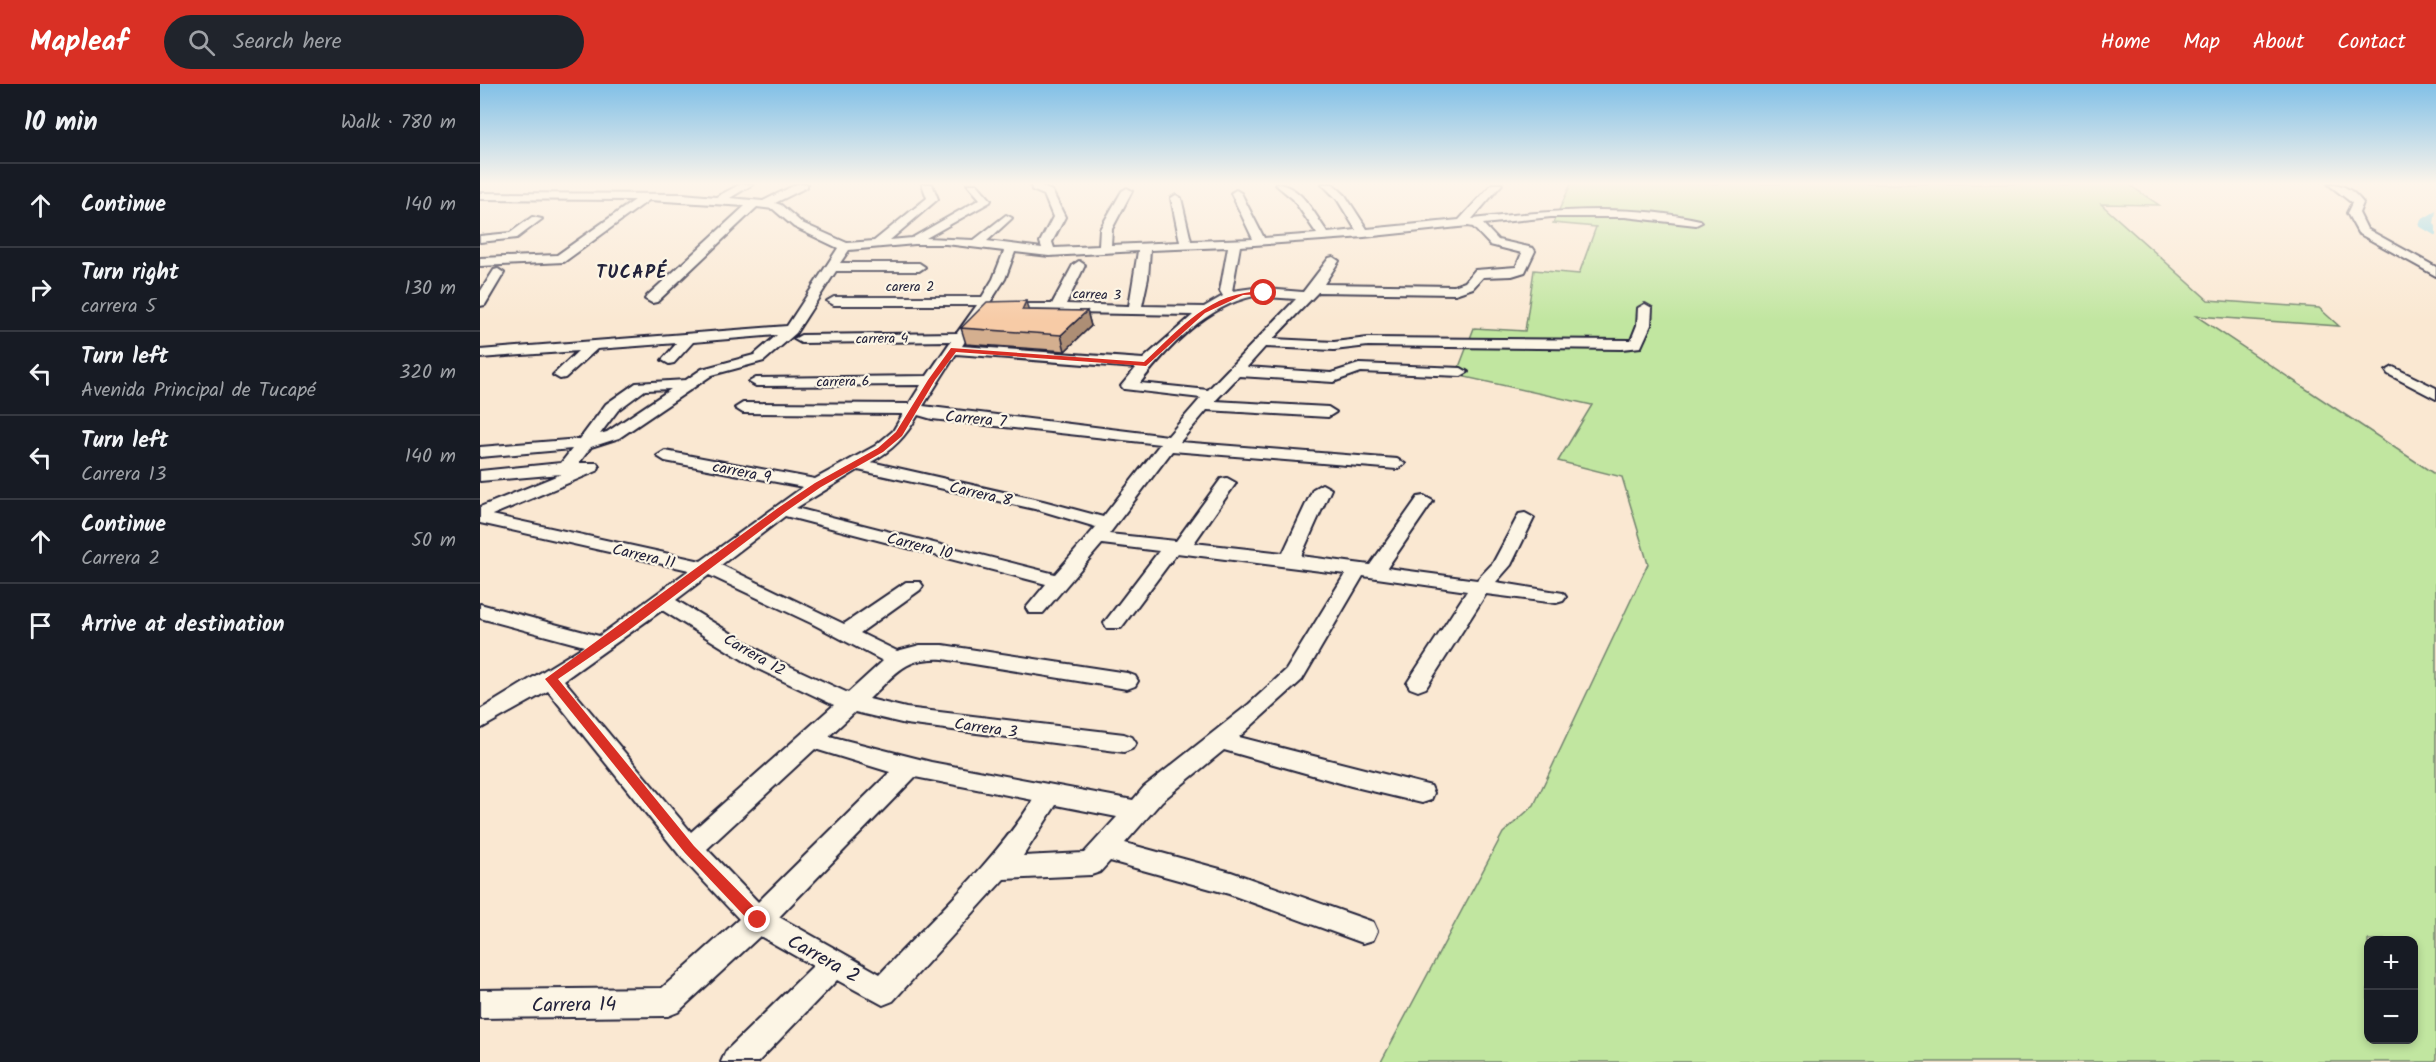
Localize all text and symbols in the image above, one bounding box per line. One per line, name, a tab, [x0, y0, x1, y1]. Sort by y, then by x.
search box	[164, 15, 584, 69]
text: Mapleaf	[30, 20, 128, 65]
text: Search here	[233, 25, 342, 60]
icon: search	[185, 26, 218, 59]
text: Home	[2101, 26, 2150, 59]
text: Map	[2183, 26, 2220, 59]
text: About	[2253, 26, 2304, 59]
text: Contact	[2337, 26, 2406, 59]
text: 10 min	[24, 102, 98, 144]
text: Walk · 780 m	[341, 107, 456, 139]
text: Continue	[81, 188, 166, 223]
icon: ahead	[24, 189, 57, 222]
text: 140 m	[405, 189, 456, 221]
text: Turn right	[81, 256, 179, 291]
district label: TUCAPÉ	[596, 259, 668, 288]
icon: right	[24, 273, 57, 306]
text: 130 m	[404, 273, 456, 305]
street label: carera 2	[886, 276, 934, 298]
route start	[1250, 279, 1276, 305]
street label: carrea 3	[1072, 283, 1122, 307]
text: carrera 5	[81, 291, 156, 323]
street label: carrera 4	[855, 328, 909, 350]
text: Turn left	[81, 340, 168, 375]
icon: left	[24, 357, 57, 390]
text: 320 m	[399, 357, 456, 389]
street label: carrera 6	[816, 371, 870, 393]
text: Avenida Principal de Tucapé	[81, 375, 316, 407]
street label: Carrera 7	[944, 404, 1008, 435]
text: Turn left	[81, 424, 168, 459]
icon: left	[24, 441, 57, 474]
text: 140 m	[405, 441, 456, 473]
street label: carrera 9	[710, 455, 773, 490]
text: Carrera 13	[81, 459, 166, 491]
street label: Carrera 8	[947, 475, 1015, 514]
text: Continue	[81, 508, 166, 543]
icon: ahead	[24, 525, 57, 558]
text: 50 m	[411, 525, 456, 557]
street label: Carrera 10	[884, 526, 955, 567]
street label: Carrera 11	[610, 537, 678, 576]
text: Carrera 2	[81, 543, 160, 575]
text: Arrive at destination	[81, 608, 284, 643]
icon: arrive	[24, 609, 57, 642]
street label: Carrera 12	[718, 627, 790, 683]
street label: Carrera 3	[953, 712, 1019, 745]
route end	[744, 906, 770, 932]
street label: Carrera 2	[781, 927, 865, 993]
map controls	[2364, 936, 2418, 1044]
button: +	[2364, 936, 2418, 990]
street label: Carrera 14	[531, 989, 617, 1023]
button: −	[2364, 990, 2418, 1044]

